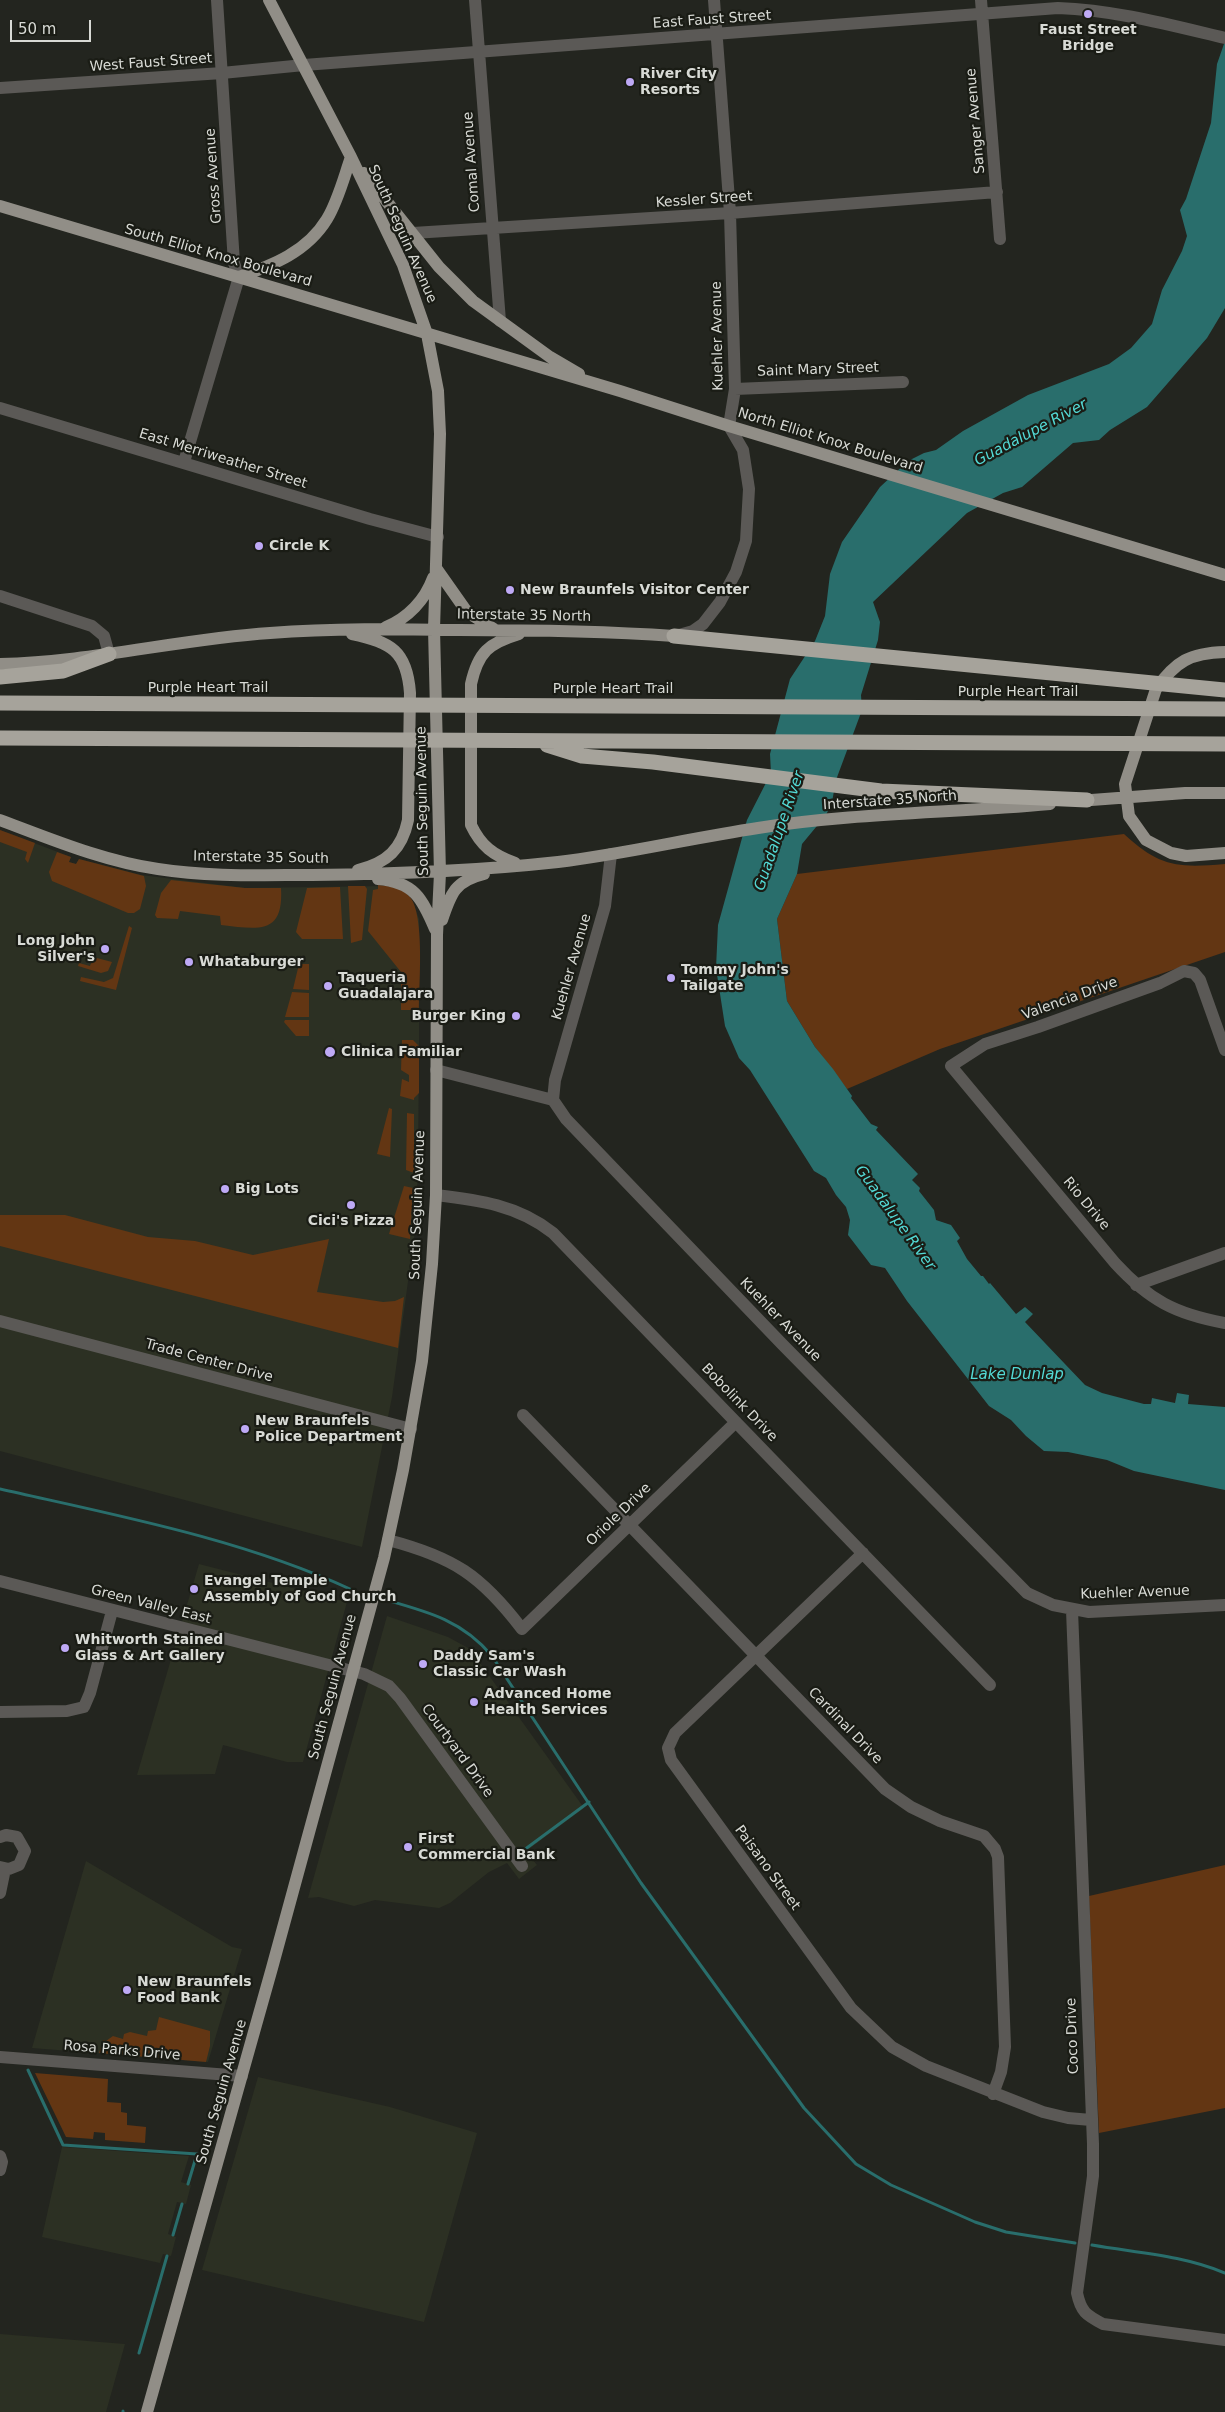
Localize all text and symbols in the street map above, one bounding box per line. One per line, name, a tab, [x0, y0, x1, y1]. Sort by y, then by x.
street label: East Faust Street	[652, 7, 772, 33]
marker: Faust Street Bridge	[1082, 8, 1094, 20]
scale bar	[12, 10, 94, 42]
text: 50 m	[18, 20, 56, 38]
place label: Faust Street Bridge	[1039, 22, 1137, 54]
street label: West Faust Street	[89, 50, 213, 76]
place label: River City Resorts	[640, 66, 717, 98]
street label: Sanger Avenue	[963, 67, 989, 175]
marker: River City Resorts	[624, 76, 636, 88]
street label: Comal Avenue	[460, 111, 484, 213]
street label: Gross Avenue	[202, 128, 226, 224]
street label: South Seguin Avenue	[364, 162, 440, 306]
street label: Kessler Street	[655, 188, 753, 212]
street label: South Elliot Knox Boulevard	[122, 221, 314, 291]
street label: Kuehler Avenue	[709, 281, 727, 391]
street label: Saint Mary Street	[757, 359, 879, 381]
water label: Guadalupe River	[972, 396, 1090, 470]
street label: North Elliot Knox Boulevard	[736, 405, 924, 477]
street label: East Merriweather Street	[137, 425, 309, 493]
place label: Circle K	[269, 538, 329, 554]
marker: Circle K	[253, 540, 265, 552]
place label: New Braunfels Visitor Center	[520, 582, 749, 598]
marker: New Braunfels Visitor Center	[504, 584, 516, 596]
street label: Interstate 35 North	[457, 606, 591, 626]
street label: Purple Heart Trail	[148, 680, 268, 696]
street label: Purple Heart Trail	[553, 681, 673, 697]
street label: Purple Heart Trail	[958, 684, 1078, 700]
street label: South Seguin Avenue	[413, 726, 433, 876]
water label: Guadalupe River	[751, 769, 809, 893]
street label: Interstate 35 North	[822, 788, 958, 814]
street label: Interstate 35 South	[193, 848, 329, 868]
street label: Kuehler Avenue	[549, 912, 595, 1022]
place label: Long John Silver's	[17, 933, 95, 966]
marker: Long John Silver's	[99, 943, 111, 955]
place label: Whataburger	[199, 954, 303, 970]
marker: Whataburger	[183, 956, 195, 968]
place label: Tommy John's Tailgate	[681, 962, 789, 994]
place label: Taqueria Guadalajara	[338, 970, 433, 1002]
marker: Tommy John's Tailgate	[665, 972, 677, 984]
street label: Valencia Drive	[1020, 974, 1120, 1024]
marker: Taqueria Guadalajara	[322, 980, 334, 992]
place label: Burger King	[412, 1008, 506, 1024]
marker: Burger King	[510, 1010, 522, 1022]
place label: Clinica Familiar	[341, 1044, 462, 1060]
marker: Clinica Familiar	[323, 1045, 337, 1059]
street label: South Seguin Avenue	[407, 1130, 429, 1280]
water label: Guadalupe River	[851, 1162, 939, 1274]
street label: Rio Drive	[1059, 1174, 1113, 1234]
place label: Big Lots	[235, 1181, 299, 1197]
marker: Big Lots	[219, 1183, 231, 1195]
marker: Cici's Pizza	[345, 1199, 357, 1211]
place label: Cici's Pizza	[308, 1213, 394, 1229]
street label: Kuehler Avenue	[736, 1275, 824, 1365]
street label: Trade Center Drive	[143, 1336, 275, 1386]
street label: Bobolink Drive	[697, 1360, 781, 1446]
water label: Lake Dunlap	[970, 1366, 1064, 1384]
place label: New Braunfels Police Department	[255, 1413, 402, 1445]
marker: New Braunfels Police Department	[239, 1423, 251, 1435]
street label: Oriole Drive	[583, 1480, 655, 1550]
place label: Evangel Temple Assembly of God Church	[204, 1573, 396, 1605]
street label: Green Valley East	[89, 1582, 213, 1628]
marker: Evangel Temple Assembly of God Church	[188, 1583, 200, 1595]
street label: Kuehler Avenue	[1080, 1583, 1190, 1603]
street label: South Seguin Avenue	[306, 1613, 360, 1761]
place label: Whitworth Stained Glass & Art Gallery	[75, 1632, 225, 1664]
marker: Whitworth Stained Glass & Art Gallery	[59, 1642, 71, 1654]
place label: Daddy Sam's Classic Car Wash	[433, 1648, 566, 1680]
marker: Daddy Sam's Classic Car Wash	[417, 1658, 429, 1670]
street label: Cardinal Drive	[804, 1684, 886, 1768]
place label: Advanced Home Health Services	[484, 1686, 612, 1718]
marker: Advanced Home Health Services	[468, 1696, 480, 1708]
street label: Courtyard Drive	[417, 1701, 497, 1801]
street label: Paisano Street	[731, 1822, 803, 1914]
place label: First Commercial Bank	[418, 1831, 555, 1864]
marker: First Commercial Bank	[402, 1841, 414, 1853]
place label: New Braunfels Food Bank	[137, 1974, 252, 2006]
marker: New Braunfels Food Bank	[121, 1984, 133, 1996]
street label: Coco Drive	[1063, 1998, 1083, 2074]
street label: South Seguin Avenue	[193, 2018, 251, 2166]
street label: Rosa Parks Drive	[63, 2038, 181, 2064]

